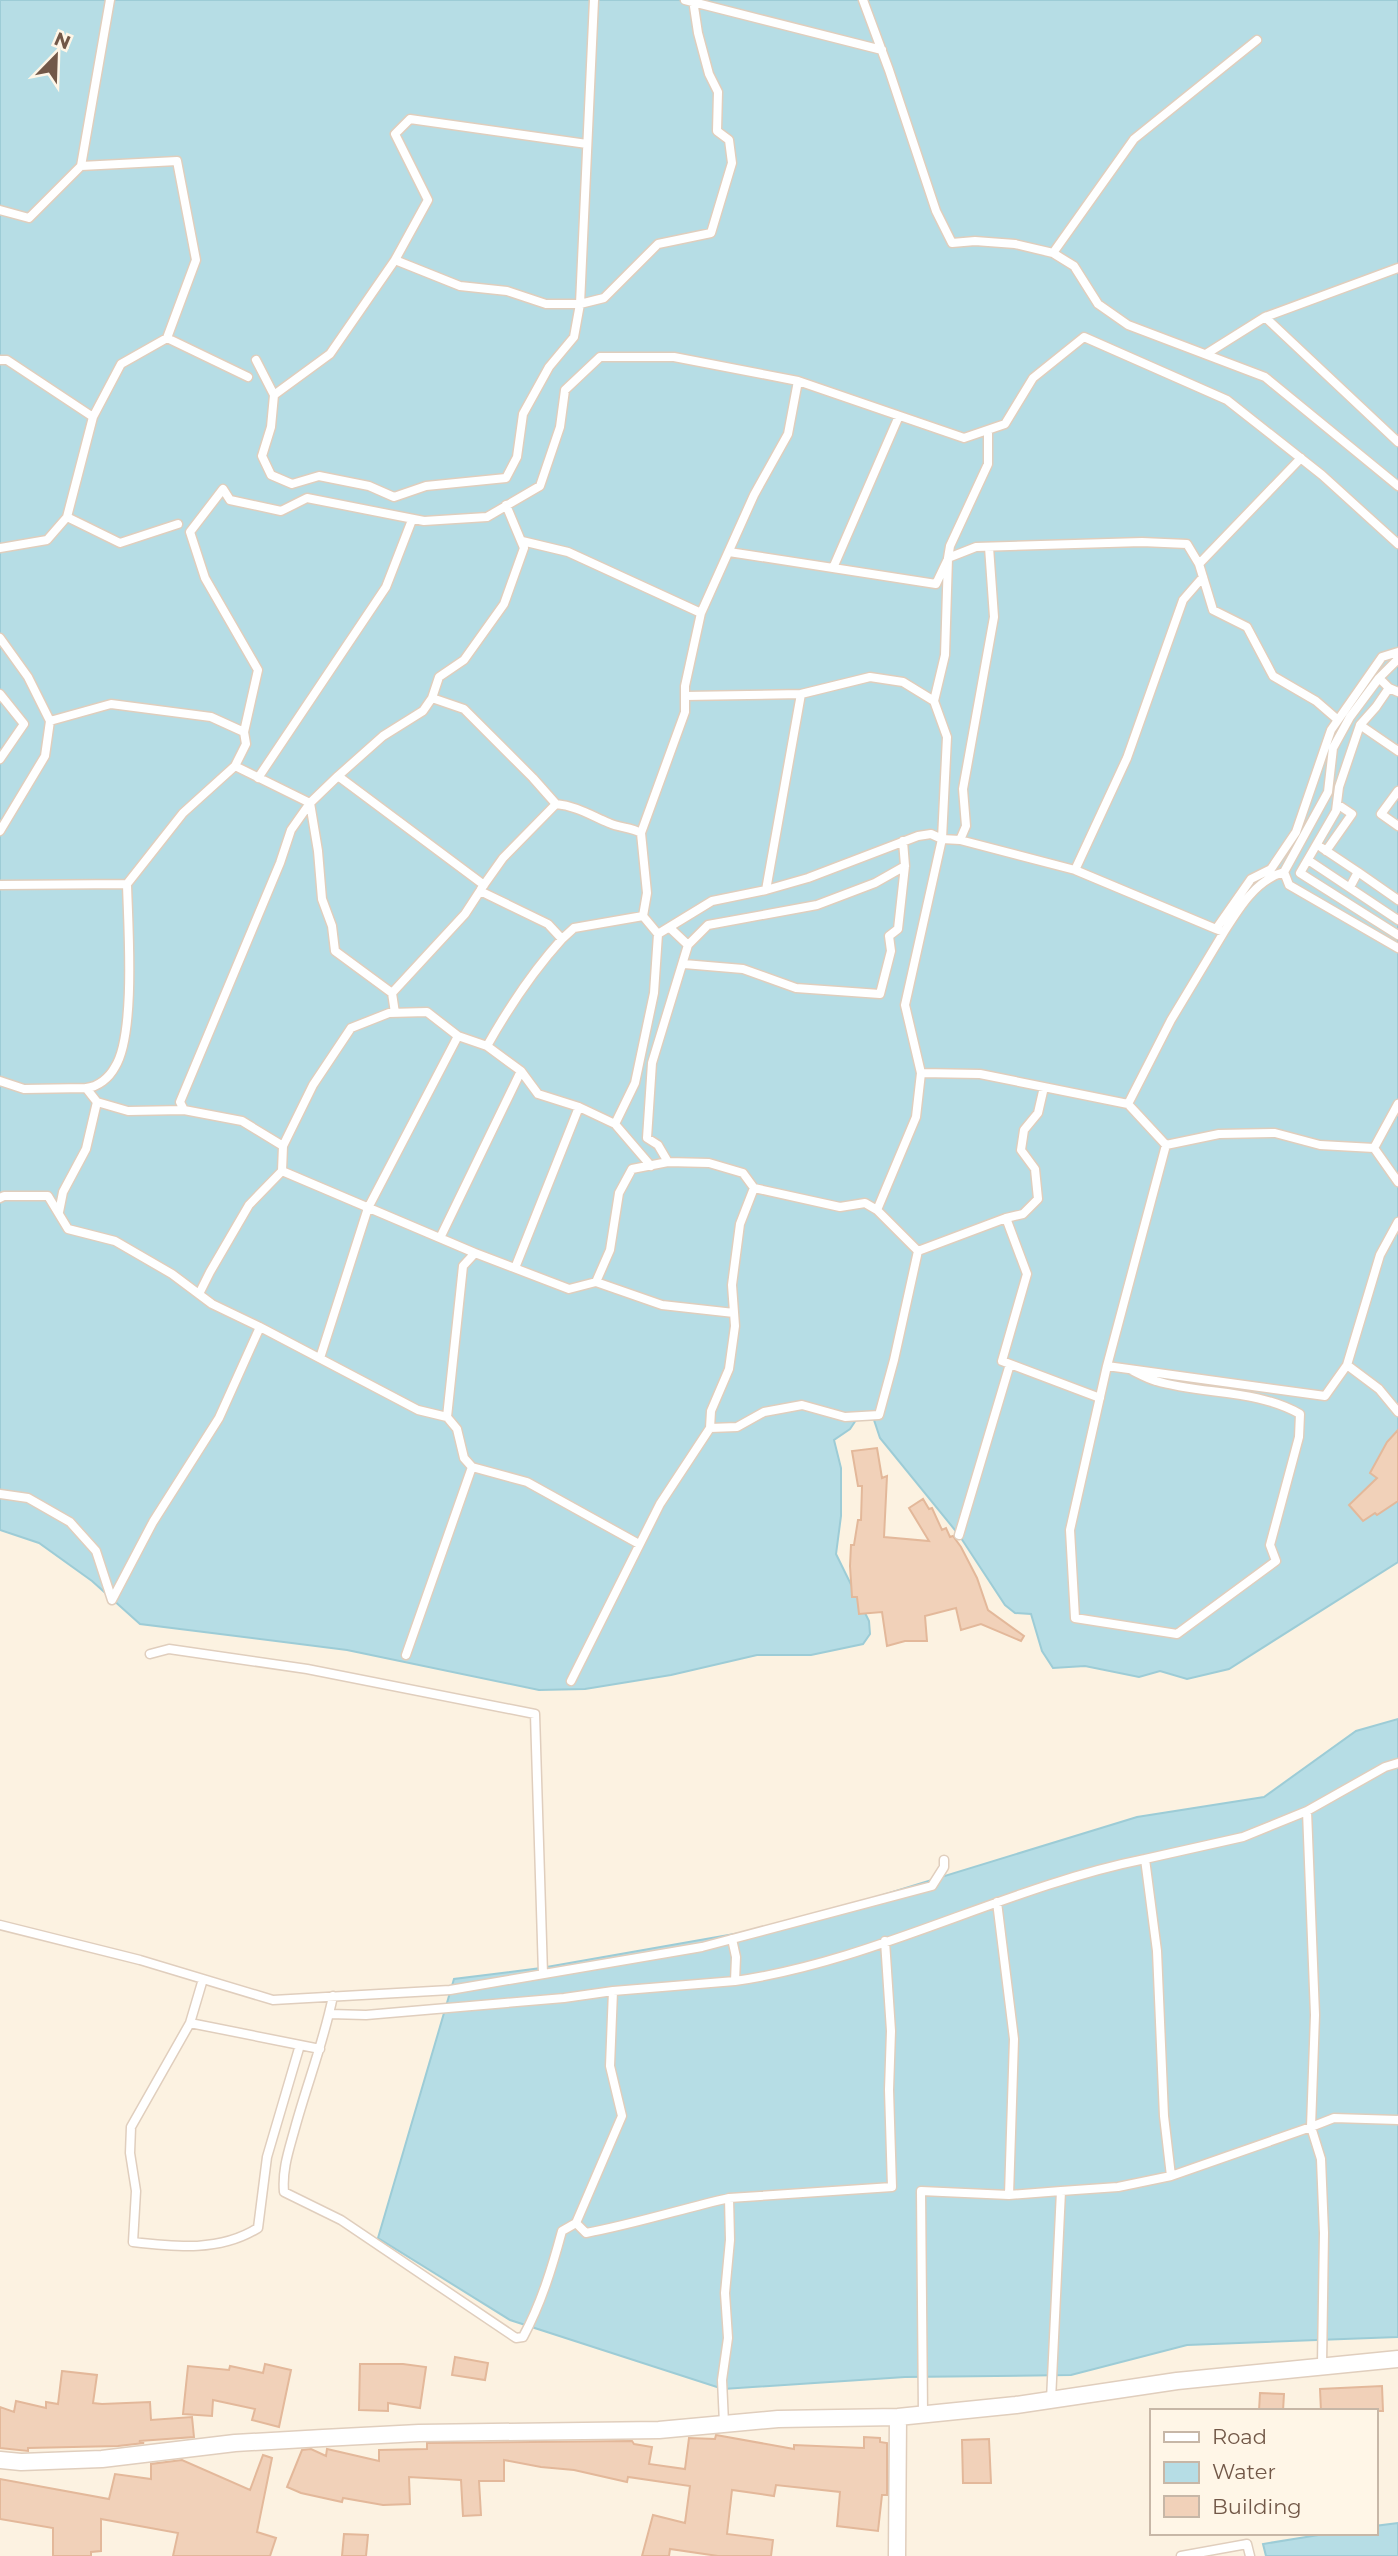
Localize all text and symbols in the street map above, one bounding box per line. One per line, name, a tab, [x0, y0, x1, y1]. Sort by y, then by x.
north arrow	[21, 21, 91, 91]
text: N	[51, 27, 74, 54]
legend	[1150, 2409, 1377, 2535]
text: Road	[1212, 2424, 1267, 2449]
text: Water	[1212, 2459, 1276, 2484]
text: Building	[1212, 2494, 1302, 2519]

